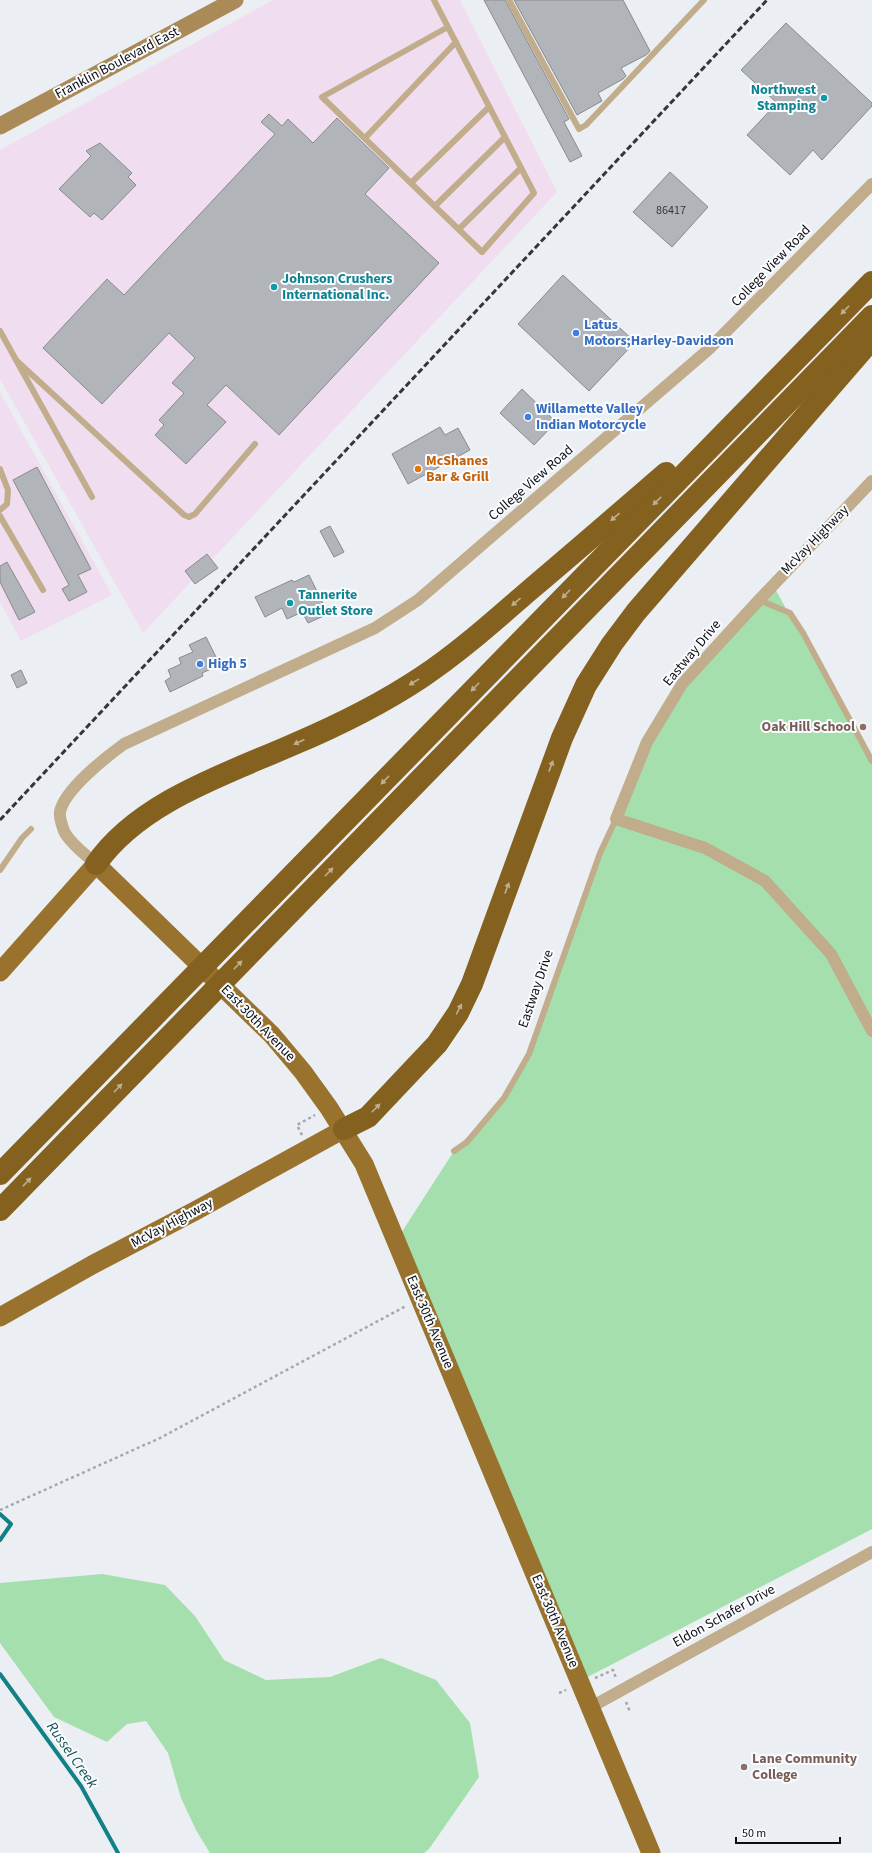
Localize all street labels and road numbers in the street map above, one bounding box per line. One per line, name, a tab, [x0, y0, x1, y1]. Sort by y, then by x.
street label: Franklin Boulevard East	[52, 22, 183, 104]
street label: College View Road	[727, 221, 815, 311]
street label: College View Road	[484, 440, 578, 526]
street label: McVay Highway	[776, 500, 854, 579]
street label: Eastway Drive	[658, 615, 726, 691]
street label: Eastway Drive	[513, 947, 559, 1031]
street label: East 30th Avenue	[216, 980, 300, 1066]
street label: McVay Highway	[127, 1193, 217, 1253]
street label: East 30th Avenue	[401, 1272, 459, 1372]
street label: East 30th Avenue	[526, 1571, 584, 1671]
street label: Eldon Schafer Drive	[669, 1580, 779, 1652]

